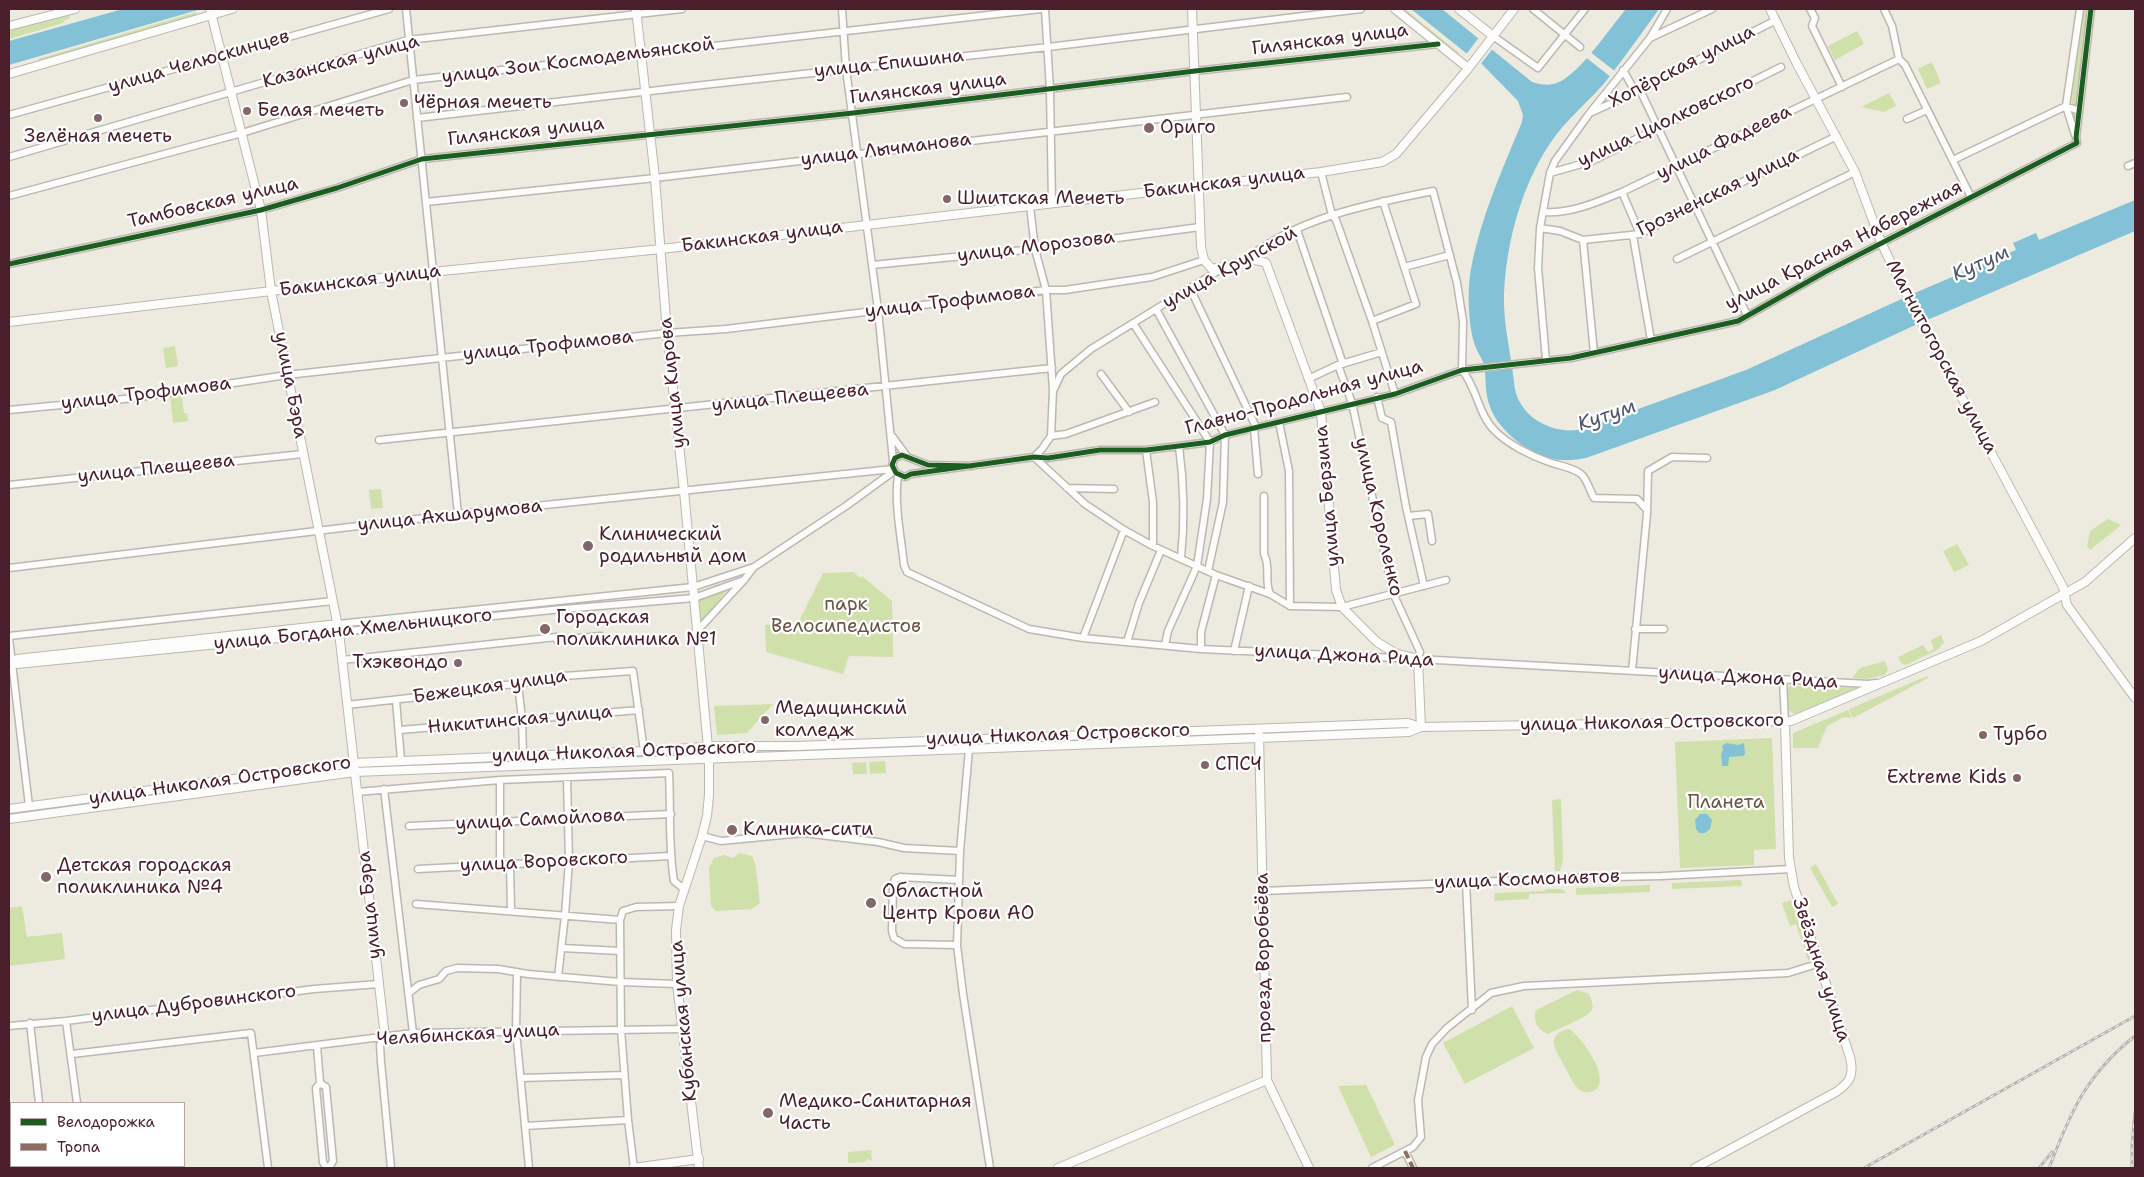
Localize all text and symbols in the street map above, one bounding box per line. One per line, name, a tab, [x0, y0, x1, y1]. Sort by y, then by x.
street label: Гилянская улица	[1250, 19, 1410, 61]
street label: Хопёрская улица	[1605, 20, 1759, 114]
street label: улица Челюскинцев	[106, 25, 292, 99]
street label: Казанская улица	[260, 30, 422, 94]
street label: улица Зои Космодемьянской	[440, 33, 716, 89]
street label: улица Епишина	[813, 45, 965, 83]
street label: Гилянская улица	[848, 68, 1008, 110]
street label: улица Циолковского	[1574, 71, 1758, 173]
place label: Чёрная мечеть	[414, 92, 552, 114]
marker: Чёрная мечеть	[398, 97, 410, 109]
place label: Белая мечеть	[257, 100, 384, 122]
street label: улица Фадеева	[1653, 100, 1795, 186]
marker: Белая мечеть	[241, 105, 253, 117]
marker: Зелёная мечеть	[92, 112, 104, 124]
street label: Гилянская улица	[447, 112, 605, 152]
place label: Ориго	[1160, 117, 1216, 139]
marker: Ориго	[1142, 121, 1156, 135]
place label: Зелёная мечеть	[24, 126, 172, 148]
street label: улица Лычманова	[799, 128, 973, 172]
street label: Грозненская улица	[1633, 144, 1803, 242]
street label: Бакинская улица	[1142, 162, 1306, 204]
street label: Тамбовская улица	[126, 172, 300, 234]
street label: улица Красная Набережная	[1721, 176, 1967, 316]
place label: Шиитская Мечеть	[957, 188, 1124, 210]
marker: Шиитская Мечеть	[941, 193, 953, 205]
street label: Бакинская улица	[680, 216, 844, 258]
street label: улица Крупской	[1159, 222, 1301, 314]
street label: улица Морозова	[956, 226, 1116, 268]
water label: Кутум	[1949, 241, 2013, 287]
street label: Магнитогорская улица	[1880, 256, 2002, 458]
street label: Бакинская улица	[278, 260, 442, 302]
street label: улица Трофимова	[864, 280, 1036, 324]
street label: улица Кирова	[655, 316, 691, 450]
street label: улица Трофимова	[462, 326, 634, 366]
street label: улица Бэра	[268, 330, 312, 440]
street label: Главно-Продольная улица	[1183, 355, 1425, 441]
street label: улица Трофимова	[60, 372, 232, 416]
street label: улица Плещеева	[710, 378, 870, 418]
water label: Кутум	[1575, 395, 1639, 437]
street label: улица Берзина	[1310, 424, 1346, 568]
street label: улица Короленко	[1349, 435, 1407, 599]
street label: улица Плещеева	[76, 449, 236, 489]
street label: улица Ахшарумова	[356, 495, 544, 537]
place label: Клинический родильный дом	[599, 524, 747, 568]
marker: Клинический родильный дом	[581, 539, 595, 553]
park label: парк Велосипедистов	[771, 594, 921, 638]
street label: улица Богдана Хмельницкого	[213, 604, 493, 656]
place label: Городская поликлиника №1	[556, 607, 717, 651]
marker: Городская поликлиника №1	[538, 622, 552, 636]
street label: улица Джона Рида	[1254, 640, 1434, 672]
place label: Тхэквондо	[352, 652, 448, 674]
marker: Тхэквондо	[452, 657, 464, 669]
street label: улица Джона Рида	[1658, 662, 1838, 694]
street label: Бежецкая улица	[412, 665, 568, 709]
place label: Медицинский колледж	[775, 698, 907, 742]
street label: Никитинская улица	[427, 701, 613, 739]
street label: улица Николая Островского	[1520, 709, 1784, 737]
marker: Медицинский колледж	[759, 714, 771, 726]
street label: улица Николая Островского	[925, 719, 1191, 751]
place label: Турбо	[1993, 724, 2048, 746]
marker: Турбо	[1977, 729, 1989, 741]
street label: улица Николая Островского	[491, 736, 757, 768]
street label: улица Николая Островского	[88, 751, 352, 811]
place label: СПСЧ	[1215, 754, 1262, 776]
marker: СПСЧ	[1199, 759, 1211, 771]
place label: Extreme Kids	[1887, 767, 2007, 789]
marker: Extreme Kids	[2011, 772, 2023, 784]
park label: Планета	[1687, 792, 1765, 814]
street label: улица Самойлова	[455, 804, 625, 836]
place label: Клиника-сити	[743, 819, 873, 841]
marker: Клиника-сити	[725, 823, 739, 837]
street label: улица Воровского	[459, 846, 629, 878]
street label: улица Бэра	[353, 850, 387, 960]
place label: Детская городская поликлиника №4	[57, 855, 232, 899]
street label: улица Космонавтов	[1434, 865, 1620, 895]
marker: Детская городская поликлиника №4	[39, 870, 53, 884]
street label: проезд Воробьёва	[1251, 873, 1277, 1043]
place label: Областной Центр Крови АО	[882, 881, 1034, 925]
street label: Звёздная улица	[1787, 895, 1855, 1045]
marker: Областной Центр Крови АО	[864, 896, 878, 910]
street label: Кубанская улица	[666, 939, 702, 1103]
street label: улица Дубровинского	[91, 980, 297, 1028]
street label: Челябинская улица	[376, 1019, 560, 1051]
place label: Медико-Санитарная Часть	[779, 1091, 972, 1135]
legend	[10, 1102, 185, 1167]
marker: Медико-Санитарная Часть	[761, 1106, 775, 1120]
text: Велодорожка	[57, 1112, 155, 1132]
text: Тропа	[57, 1137, 100, 1157]

